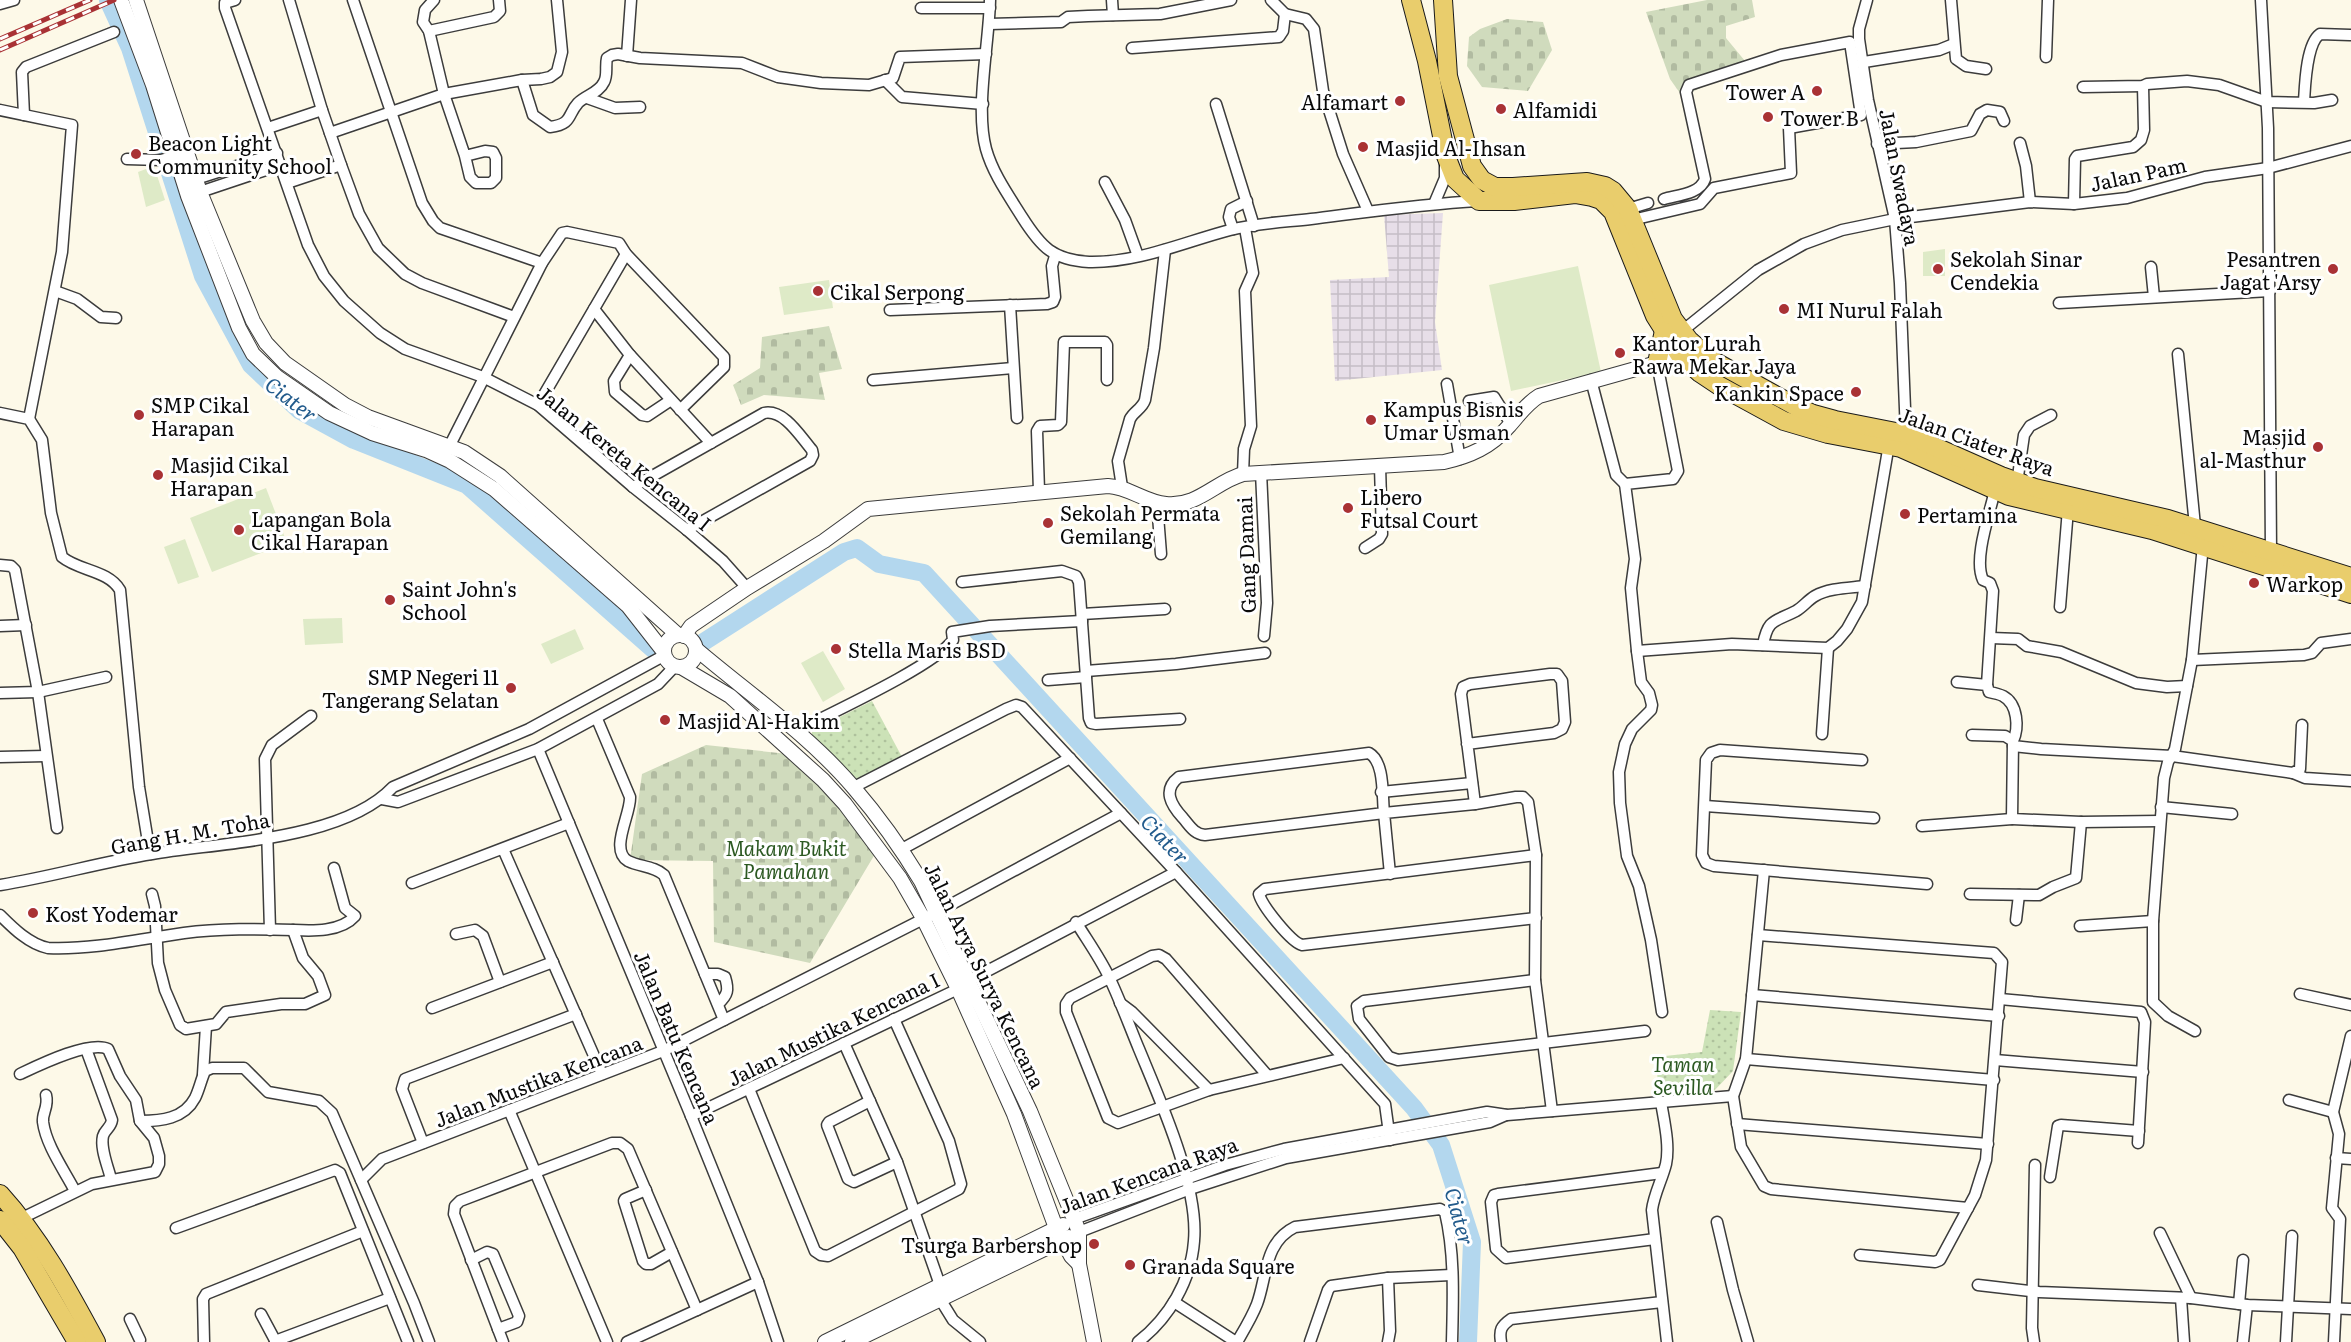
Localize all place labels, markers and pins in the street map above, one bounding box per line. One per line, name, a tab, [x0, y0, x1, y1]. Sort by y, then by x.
place label: Tower A	[1725, 76, 1805, 106]
marker: Tower A	[1810, 84, 1824, 98]
place label: Alfamart	[1301, 86, 1388, 116]
marker: Alfamart	[1393, 94, 1407, 108]
place label: Alfamidi	[1513, 94, 1598, 124]
marker: Alfamidi	[1494, 102, 1508, 116]
place label: Tower B	[1780, 102, 1859, 132]
marker: Tower B	[1761, 110, 1775, 124]
place label: Beacon Light Community School	[148, 127, 332, 180]
place label: Masjid Al-Ihsan	[1375, 132, 1526, 162]
marker: Masjid Al-Ihsan	[1356, 140, 1370, 154]
marker: Beacon Light Community School	[129, 147, 143, 161]
place label: Sekolah Sinar Cendekia	[1950, 243, 2083, 296]
place label: Pesantren Jagat 'Arsy	[2220, 243, 2321, 296]
marker: Sekolah Sinar Cendekia	[1931, 262, 1945, 276]
marker: Pesantren Jagat 'Arsy	[2326, 262, 2340, 276]
place label: Cikal Serpong	[830, 276, 965, 306]
marker: Cikal Serpong	[811, 284, 825, 298]
place label: MI Nurul Falah	[1796, 294, 1943, 324]
marker: MI Nurul Falah	[1777, 302, 1791, 316]
place label: Kantor Lurah Rawa Mekar Jaya	[1632, 327, 1796, 380]
marker: Kantor Lurah Rawa Mekar Jaya	[1613, 346, 1627, 360]
place label: Kankin Space	[1714, 377, 1844, 407]
marker: Kankin Space	[1849, 385, 1863, 399]
place label: SMP Cikal Harapan	[151, 389, 249, 442]
place label: Kampus Bisnis Umar Usman	[1383, 393, 1523, 446]
marker: SMP Cikal Harapan	[132, 408, 146, 422]
marker: Kampus Bisnis Umar Usman	[1364, 413, 1378, 427]
place label: Masjid al-Masthur	[2199, 421, 2307, 474]
marker: Masjid al-Masthur	[2311, 440, 2325, 454]
place label: Masjid Cikal Harapan	[170, 449, 289, 502]
marker: Masjid Cikal Harapan	[151, 468, 165, 482]
place label: Libero Futsal Court	[1360, 481, 1478, 534]
place label: Sekolah Permata Gemilang	[1060, 497, 1220, 550]
place label: Pertamina	[1917, 499, 2017, 529]
marker: Libero Futsal Court	[1341, 501, 1355, 515]
place label: Lapangan Bola Cikal Harapan	[251, 503, 392, 556]
marker: Pertamina	[1898, 507, 1912, 521]
marker: Sekolah Permata Gemilang	[1041, 516, 1055, 530]
marker: Lapangan Bola Cikal Harapan	[232, 523, 246, 537]
place label: Warkop	[2266, 568, 2343, 598]
place label: Saint John's School	[402, 573, 516, 626]
marker: Warkop	[2247, 576, 2261, 590]
marker: Saint John's School	[383, 593, 397, 607]
place label: Stella Maris BSD	[848, 634, 1006, 664]
marker: Stella Maris BSD	[829, 642, 843, 656]
place label: SMP Negeri 11 Tangerang Selatan	[322, 661, 499, 714]
marker: SMP Negeri 11 Tangerang Selatan	[504, 681, 518, 695]
place label: Masjid Al-Hakim	[677, 705, 840, 735]
marker: Masjid Al-Hakim	[658, 713, 672, 727]
place label: Kost Yodemar	[45, 898, 178, 928]
marker: Kost Yodemar	[26, 906, 40, 920]
place label: Tsurga Barbershop	[901, 1229, 1082, 1259]
marker: Tsurga Barbershop	[1087, 1237, 1101, 1251]
place label: Granada Square	[1142, 1250, 1295, 1280]
marker: Granada Square	[1123, 1258, 1137, 1272]

